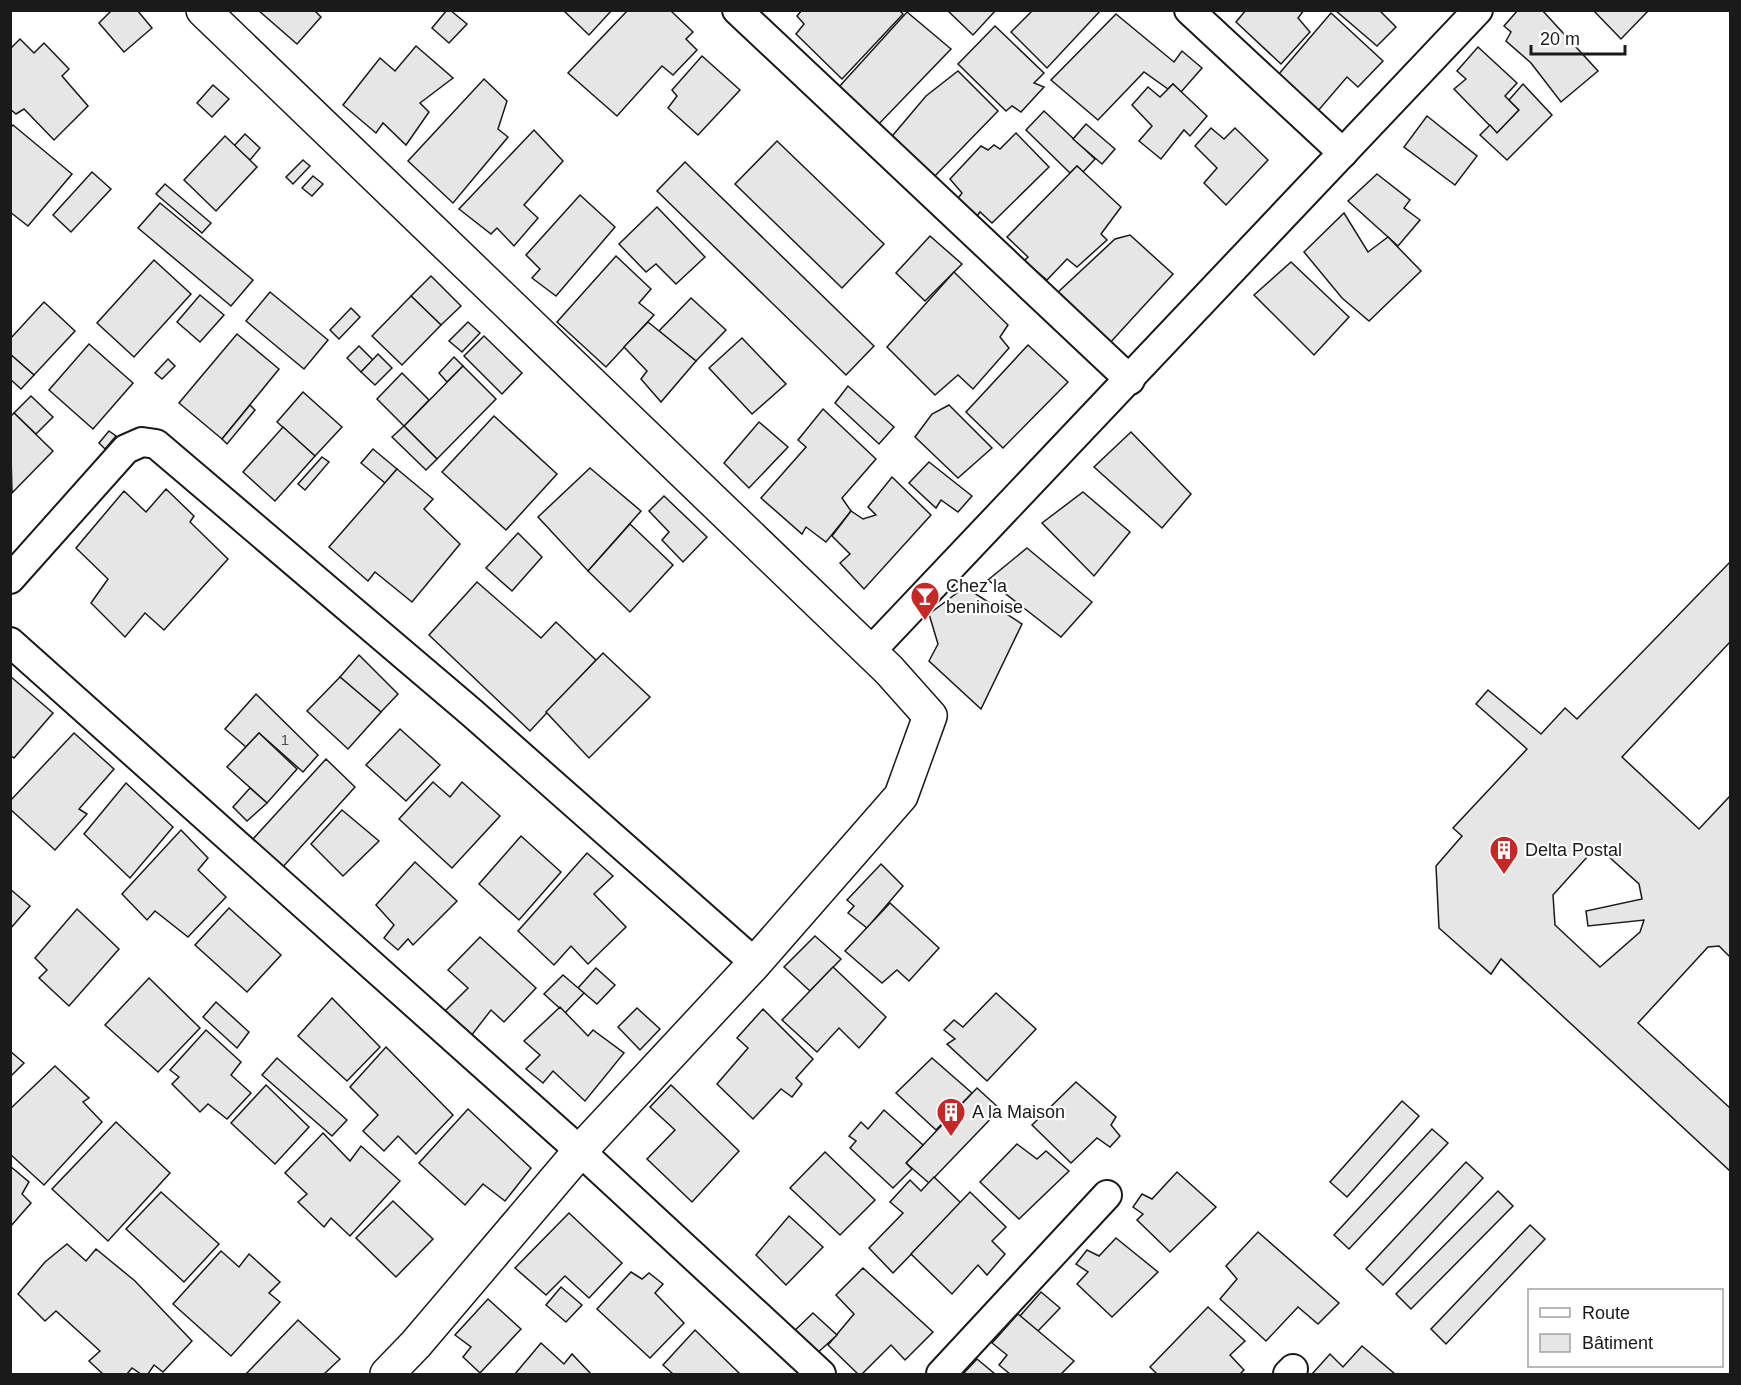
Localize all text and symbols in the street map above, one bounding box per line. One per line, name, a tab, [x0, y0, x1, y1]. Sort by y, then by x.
scale bar	[1531, 18, 1626, 56]
text: 20 m	[1540, 29, 1580, 49]
place label: Chez la beninoise	[946, 576, 1023, 617]
bar icon: Chez la beninoise	[909, 580, 941, 622]
house number: 1	[281, 731, 289, 748]
building icon: Delta Postal	[1488, 834, 1520, 876]
place label: Delta Postal	[1525, 840, 1622, 860]
building icon: A la Maison	[935, 1096, 967, 1138]
place label: A la Maison	[972, 1102, 1065, 1122]
legend	[1528, 1289, 1723, 1367]
text: Route	[1582, 1303, 1630, 1323]
text: Bâtiment	[1582, 1333, 1653, 1353]

